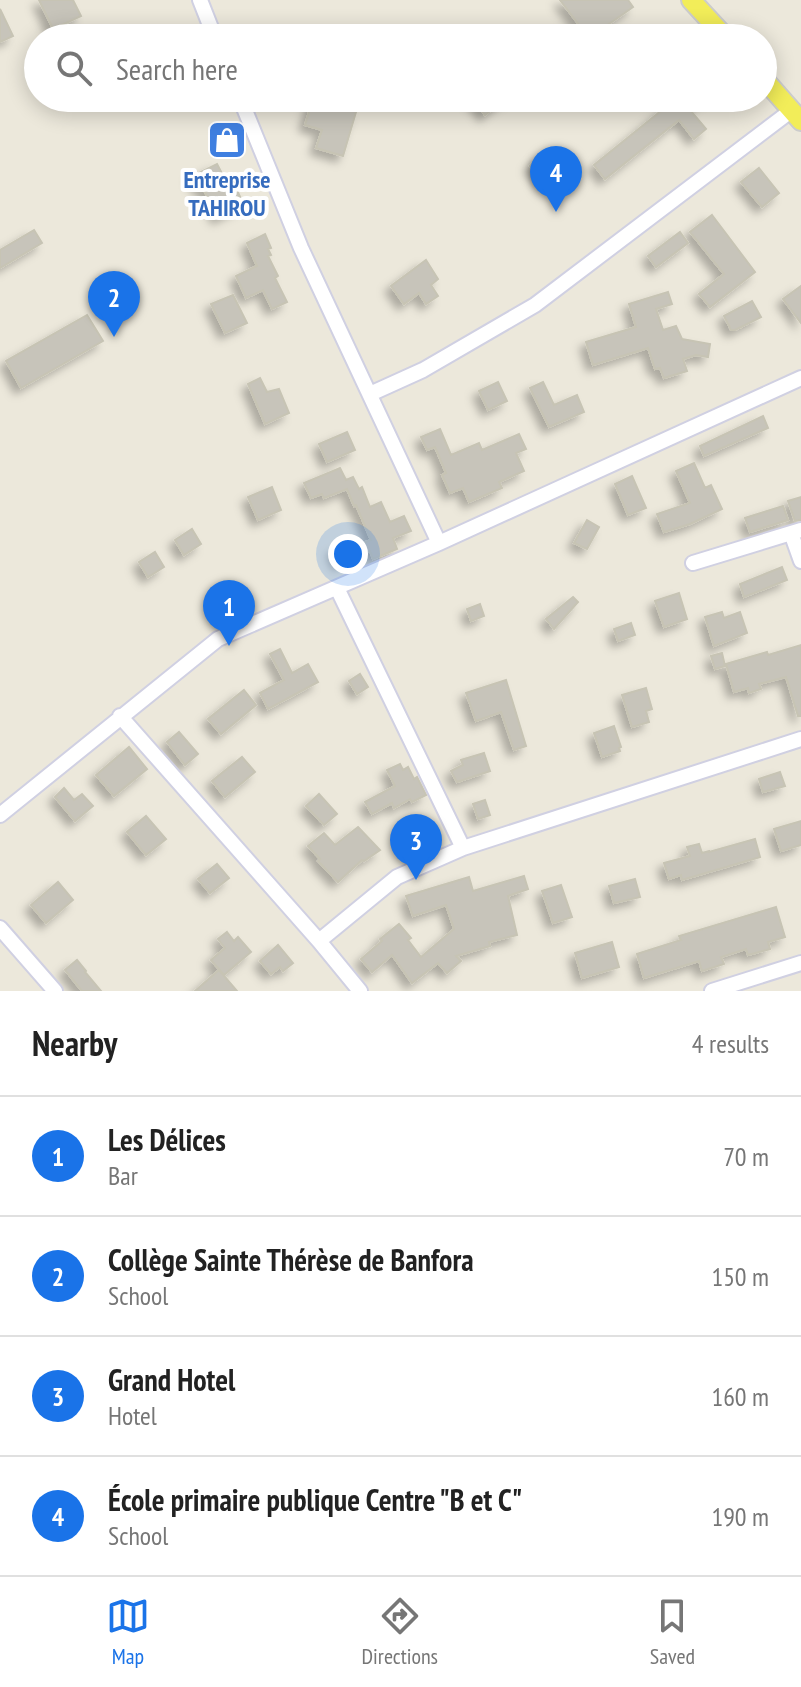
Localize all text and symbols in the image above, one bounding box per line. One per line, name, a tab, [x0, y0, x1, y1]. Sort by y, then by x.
search box	[24, 24, 777, 112]
icon: search	[52, 46, 96, 90]
text: Search here	[116, 49, 238, 88]
shop icon: Entreprise TAHIROU	[206, 119, 248, 161]
pin: 4	[530, 146, 582, 212]
place label: Entreprise TAHIROU	[183, 164, 271, 223]
pin: 2	[88, 271, 140, 337]
your location	[328, 534, 368, 574]
pin: 1	[203, 580, 255, 646]
pin: 3	[390, 814, 442, 880]
text: Nearby	[32, 1021, 117, 1065]
text: 4 results	[692, 1027, 769, 1060]
text: Les Délices	[108, 1120, 226, 1159]
text: 1	[52, 1140, 64, 1173]
text: 70 m	[723, 1140, 769, 1173]
text: Bar	[108, 1159, 138, 1192]
text: Collège Sainte Thérèse de Banfora	[108, 1240, 474, 1279]
text: 2	[52, 1260, 64, 1293]
text: 150 m	[711, 1260, 769, 1293]
text: School	[108, 1279, 168, 1312]
text: Grand Hotel	[108, 1360, 235, 1399]
text: 3	[52, 1380, 64, 1413]
text: 160 m	[711, 1380, 769, 1413]
text: Hotel	[108, 1399, 157, 1432]
text: École primaire publique Centre "B et C"	[108, 1480, 522, 1519]
text: 4	[52, 1500, 64, 1533]
text: 190 m	[711, 1500, 769, 1533]
text: School	[108, 1519, 168, 1552]
tab: Map	[106, 1594, 150, 1670]
tab: Directions	[362, 1594, 438, 1670]
tab: Saved	[650, 1594, 695, 1670]

